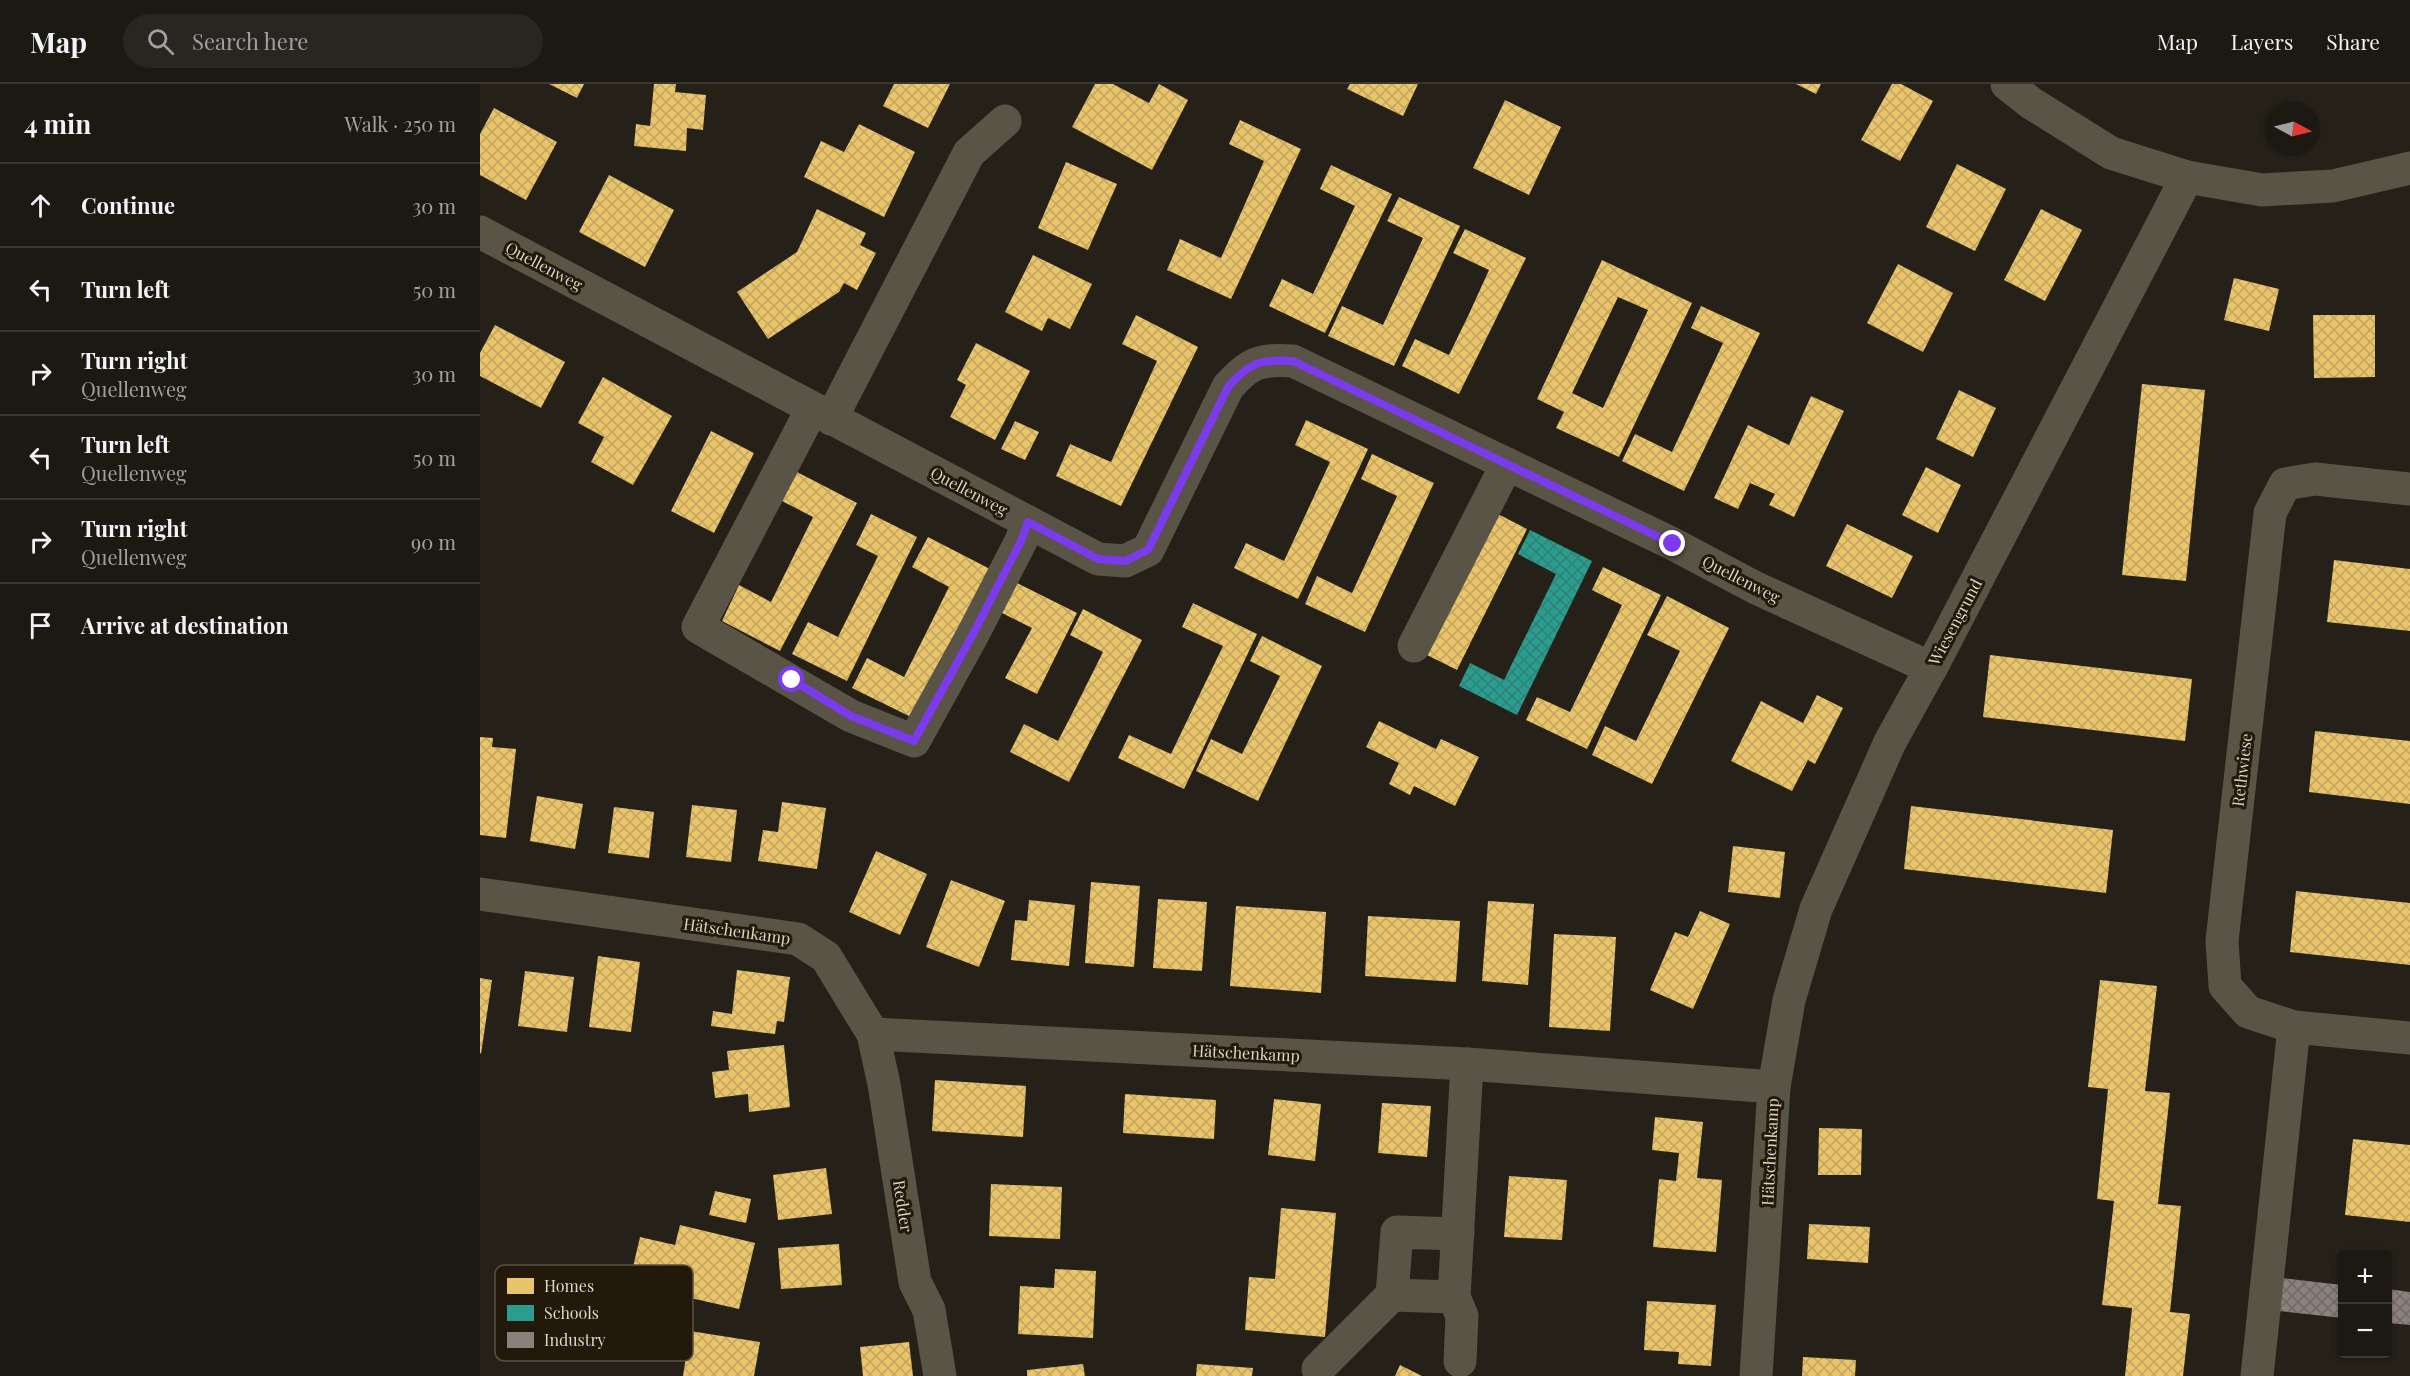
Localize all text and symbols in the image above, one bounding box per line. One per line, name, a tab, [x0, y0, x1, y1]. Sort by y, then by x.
search box	[123, 14, 543, 68]
text: Map	[30, 23, 87, 60]
icon: search	[144, 25, 177, 58]
text: Search here	[192, 26, 308, 56]
text: Map	[2157, 27, 2198, 55]
text: Layers	[2231, 27, 2293, 55]
text: Share	[2326, 27, 2380, 55]
north arrow	[2266, 102, 2320, 156]
text: 4 min	[24, 106, 91, 141]
text: Walk · 250 m	[345, 110, 456, 137]
icon: ahead	[24, 189, 57, 222]
text: Continue	[81, 190, 175, 220]
text: 30 m	[412, 192, 456, 219]
street label: Quellenweg	[502, 236, 587, 295]
icon: left	[24, 273, 57, 306]
text: Turn left	[81, 274, 170, 304]
text: 50 m	[413, 276, 456, 303]
text: Turn right	[81, 345, 187, 375]
icon: right	[24, 357, 57, 390]
text: 30 m	[412, 360, 456, 387]
text: Quellenweg	[81, 375, 187, 402]
text: Turn left	[81, 429, 170, 459]
icon: left	[24, 441, 57, 474]
text: 50 m	[413, 444, 456, 471]
text: Quellenweg	[81, 459, 187, 486]
street label: Quellenweg	[927, 461, 1012, 520]
text: Turn right	[81, 513, 187, 543]
icon: right	[24, 525, 57, 558]
text: 90 m	[411, 528, 456, 555]
route end	[1659, 530, 1685, 556]
text: Quellenweg	[81, 543, 187, 570]
street label: Quellenweg	[1699, 550, 1784, 607]
street label: Wiesengrund	[1922, 575, 1986, 670]
icon: arrive	[24, 609, 57, 642]
text: Arrive at destination	[81, 610, 289, 640]
route start	[778, 666, 804, 692]
street label: Rethwiese	[2227, 732, 2256, 808]
street label: Hätschenkamp	[682, 913, 792, 948]
street label: Hätschenkamp	[1192, 1039, 1300, 1066]
street label: Hätschenkamp	[1756, 1098, 1783, 1206]
street label: Redder	[889, 1178, 918, 1233]
map controls	[2338, 1250, 2392, 1358]
button: +	[2338, 1250, 2392, 1304]
legend	[495, 1265, 693, 1361]
text: Homes	[544, 1275, 594, 1296]
text: Schools	[544, 1302, 599, 1323]
button: −	[2338, 1304, 2392, 1358]
text: Industry	[544, 1329, 606, 1350]

